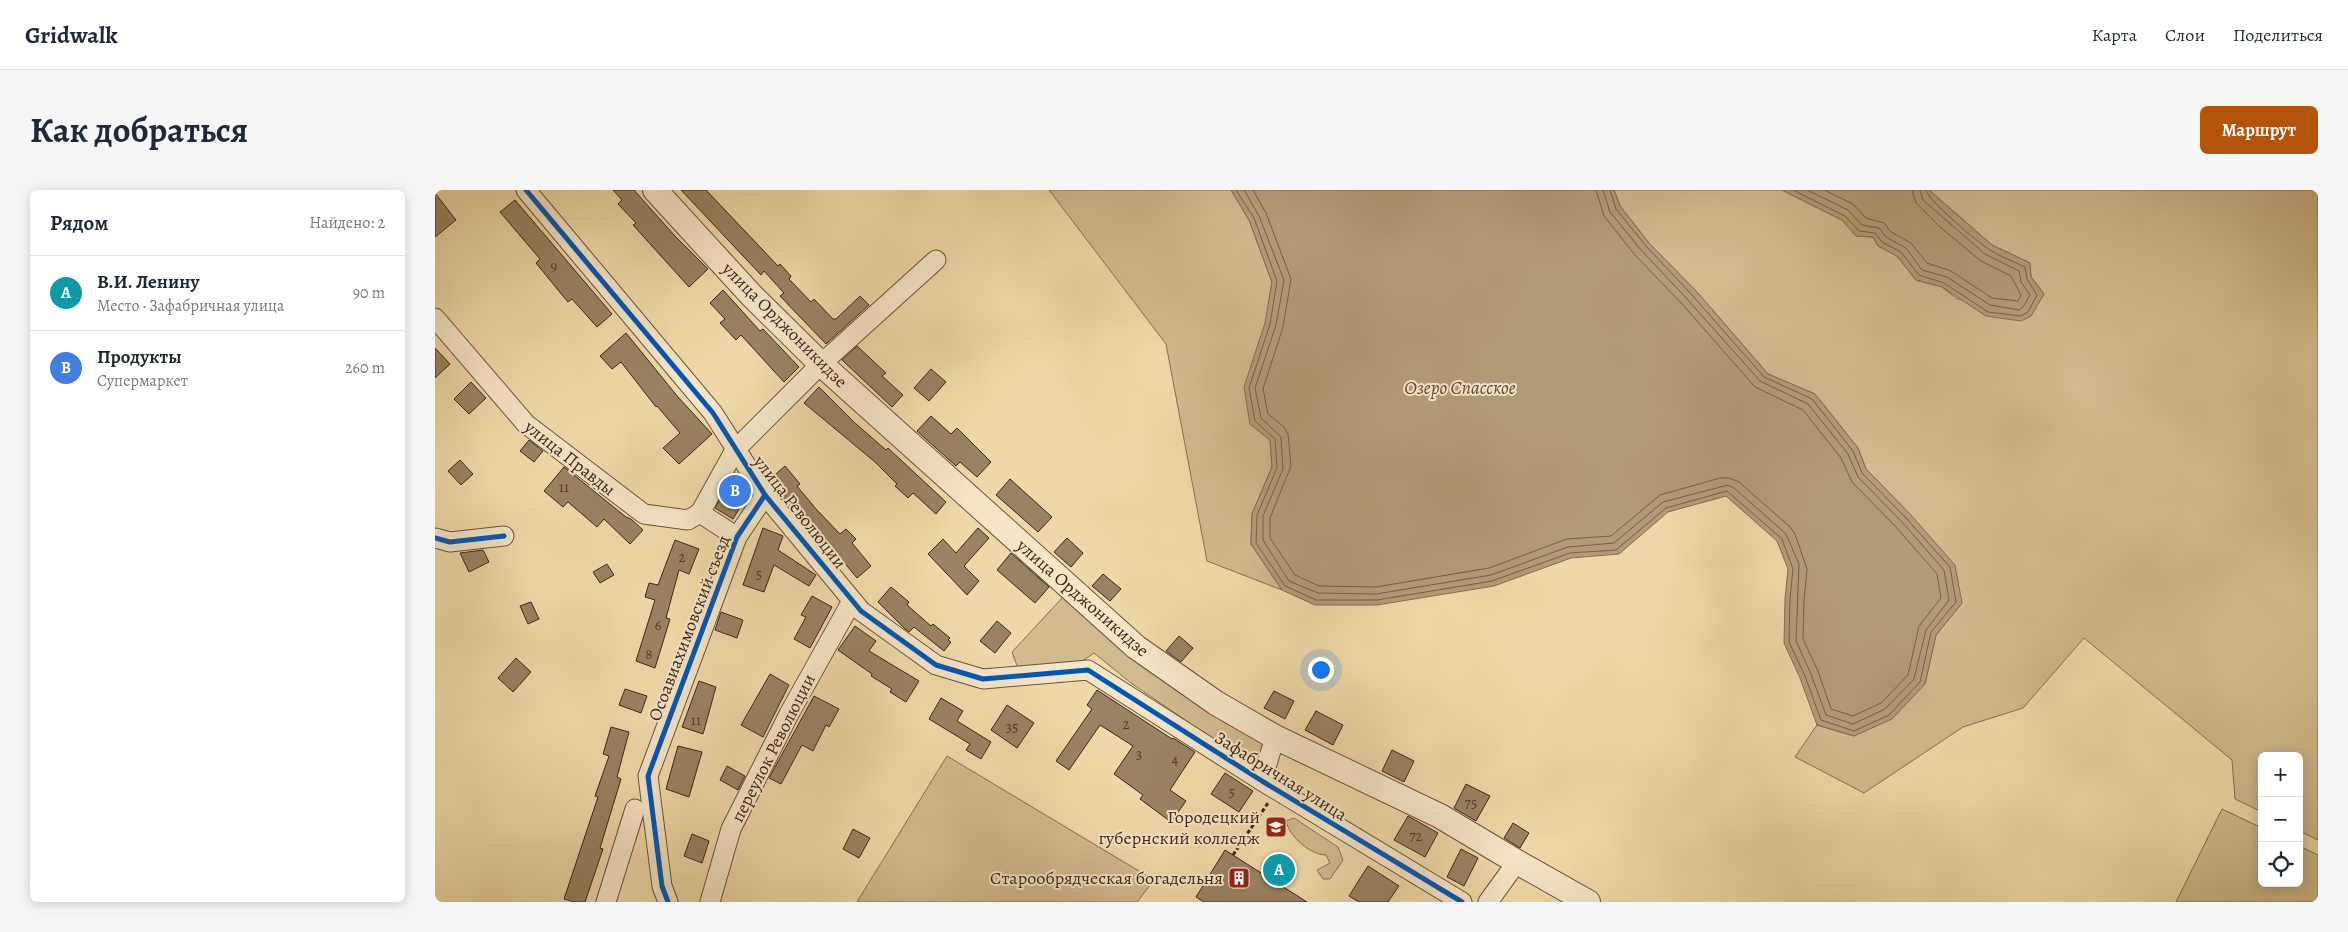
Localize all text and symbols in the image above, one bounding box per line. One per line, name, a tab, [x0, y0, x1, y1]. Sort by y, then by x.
text: Gridwalk	[25, 19, 118, 51]
text: Карта	[2092, 23, 2137, 47]
text: Слои	[2165, 23, 2205, 47]
text: Поделиться	[2233, 23, 2323, 47]
text: Как добраться	[30, 106, 248, 154]
button: Маршрут	[2200, 106, 2318, 154]
text: Рядом	[50, 209, 108, 237]
text: Найдено: 2	[309, 212, 385, 234]
house number: 9	[551, 256, 558, 276]
street label: улица Орджоникидзе	[716, 256, 853, 393]
text: В.И. Ленину	[97, 269, 200, 295]
text: A	[61, 282, 71, 304]
text: 90 m	[353, 282, 385, 304]
text: Место · Зафабричная улица	[97, 295, 284, 317]
text: Продукты	[97, 344, 182, 370]
text: B	[61, 357, 71, 379]
text: 260 m	[345, 357, 385, 379]
text: Супермаркет	[97, 370, 188, 392]
water label: Озеро Спасское	[1404, 375, 1516, 401]
street label: улица Правды	[519, 414, 621, 501]
street label: улица Революции	[748, 450, 852, 574]
pin: B	[719, 472, 751, 510]
house number: 11	[559, 477, 569, 497]
street label: Осоавиахимовский съезд	[642, 532, 736, 724]
street label: улица Орджоникидзе	[1011, 533, 1154, 662]
house number: 2	[678, 547, 686, 567]
house number: 5	[756, 564, 762, 584]
house number: 6	[655, 615, 662, 635]
house number: 8	[645, 644, 653, 664]
your location	[1308, 657, 1334, 683]
street label: переулок Революции	[725, 670, 821, 826]
house number: 11	[691, 710, 701, 730]
house number: 2	[1122, 714, 1130, 734]
house number: 35	[1006, 717, 1018, 737]
street label: Зафабричная улица	[1210, 726, 1352, 827]
house number: 3	[1136, 744, 1142, 764]
house number: 4	[1172, 749, 1179, 769]
map controls	[2258, 752, 2303, 887]
button: +	[2258, 752, 2303, 797]
house number: 5	[1229, 782, 1235, 802]
house number: 75	[1465, 793, 1477, 813]
button: −	[2258, 797, 2303, 842]
place label: Городецкий губернский колледж	[1098, 805, 1260, 850]
school or university icon: Городецкий губернский колледж	[1264, 815, 1288, 839]
house number: 72	[1409, 826, 1423, 846]
button: locate	[2258, 842, 2303, 887]
pin: A	[1263, 851, 1295, 889]
place label: Старообрядческая богадельня	[990, 866, 1223, 890]
building icon: Старообрядческая богадельня	[1227, 866, 1251, 890]

